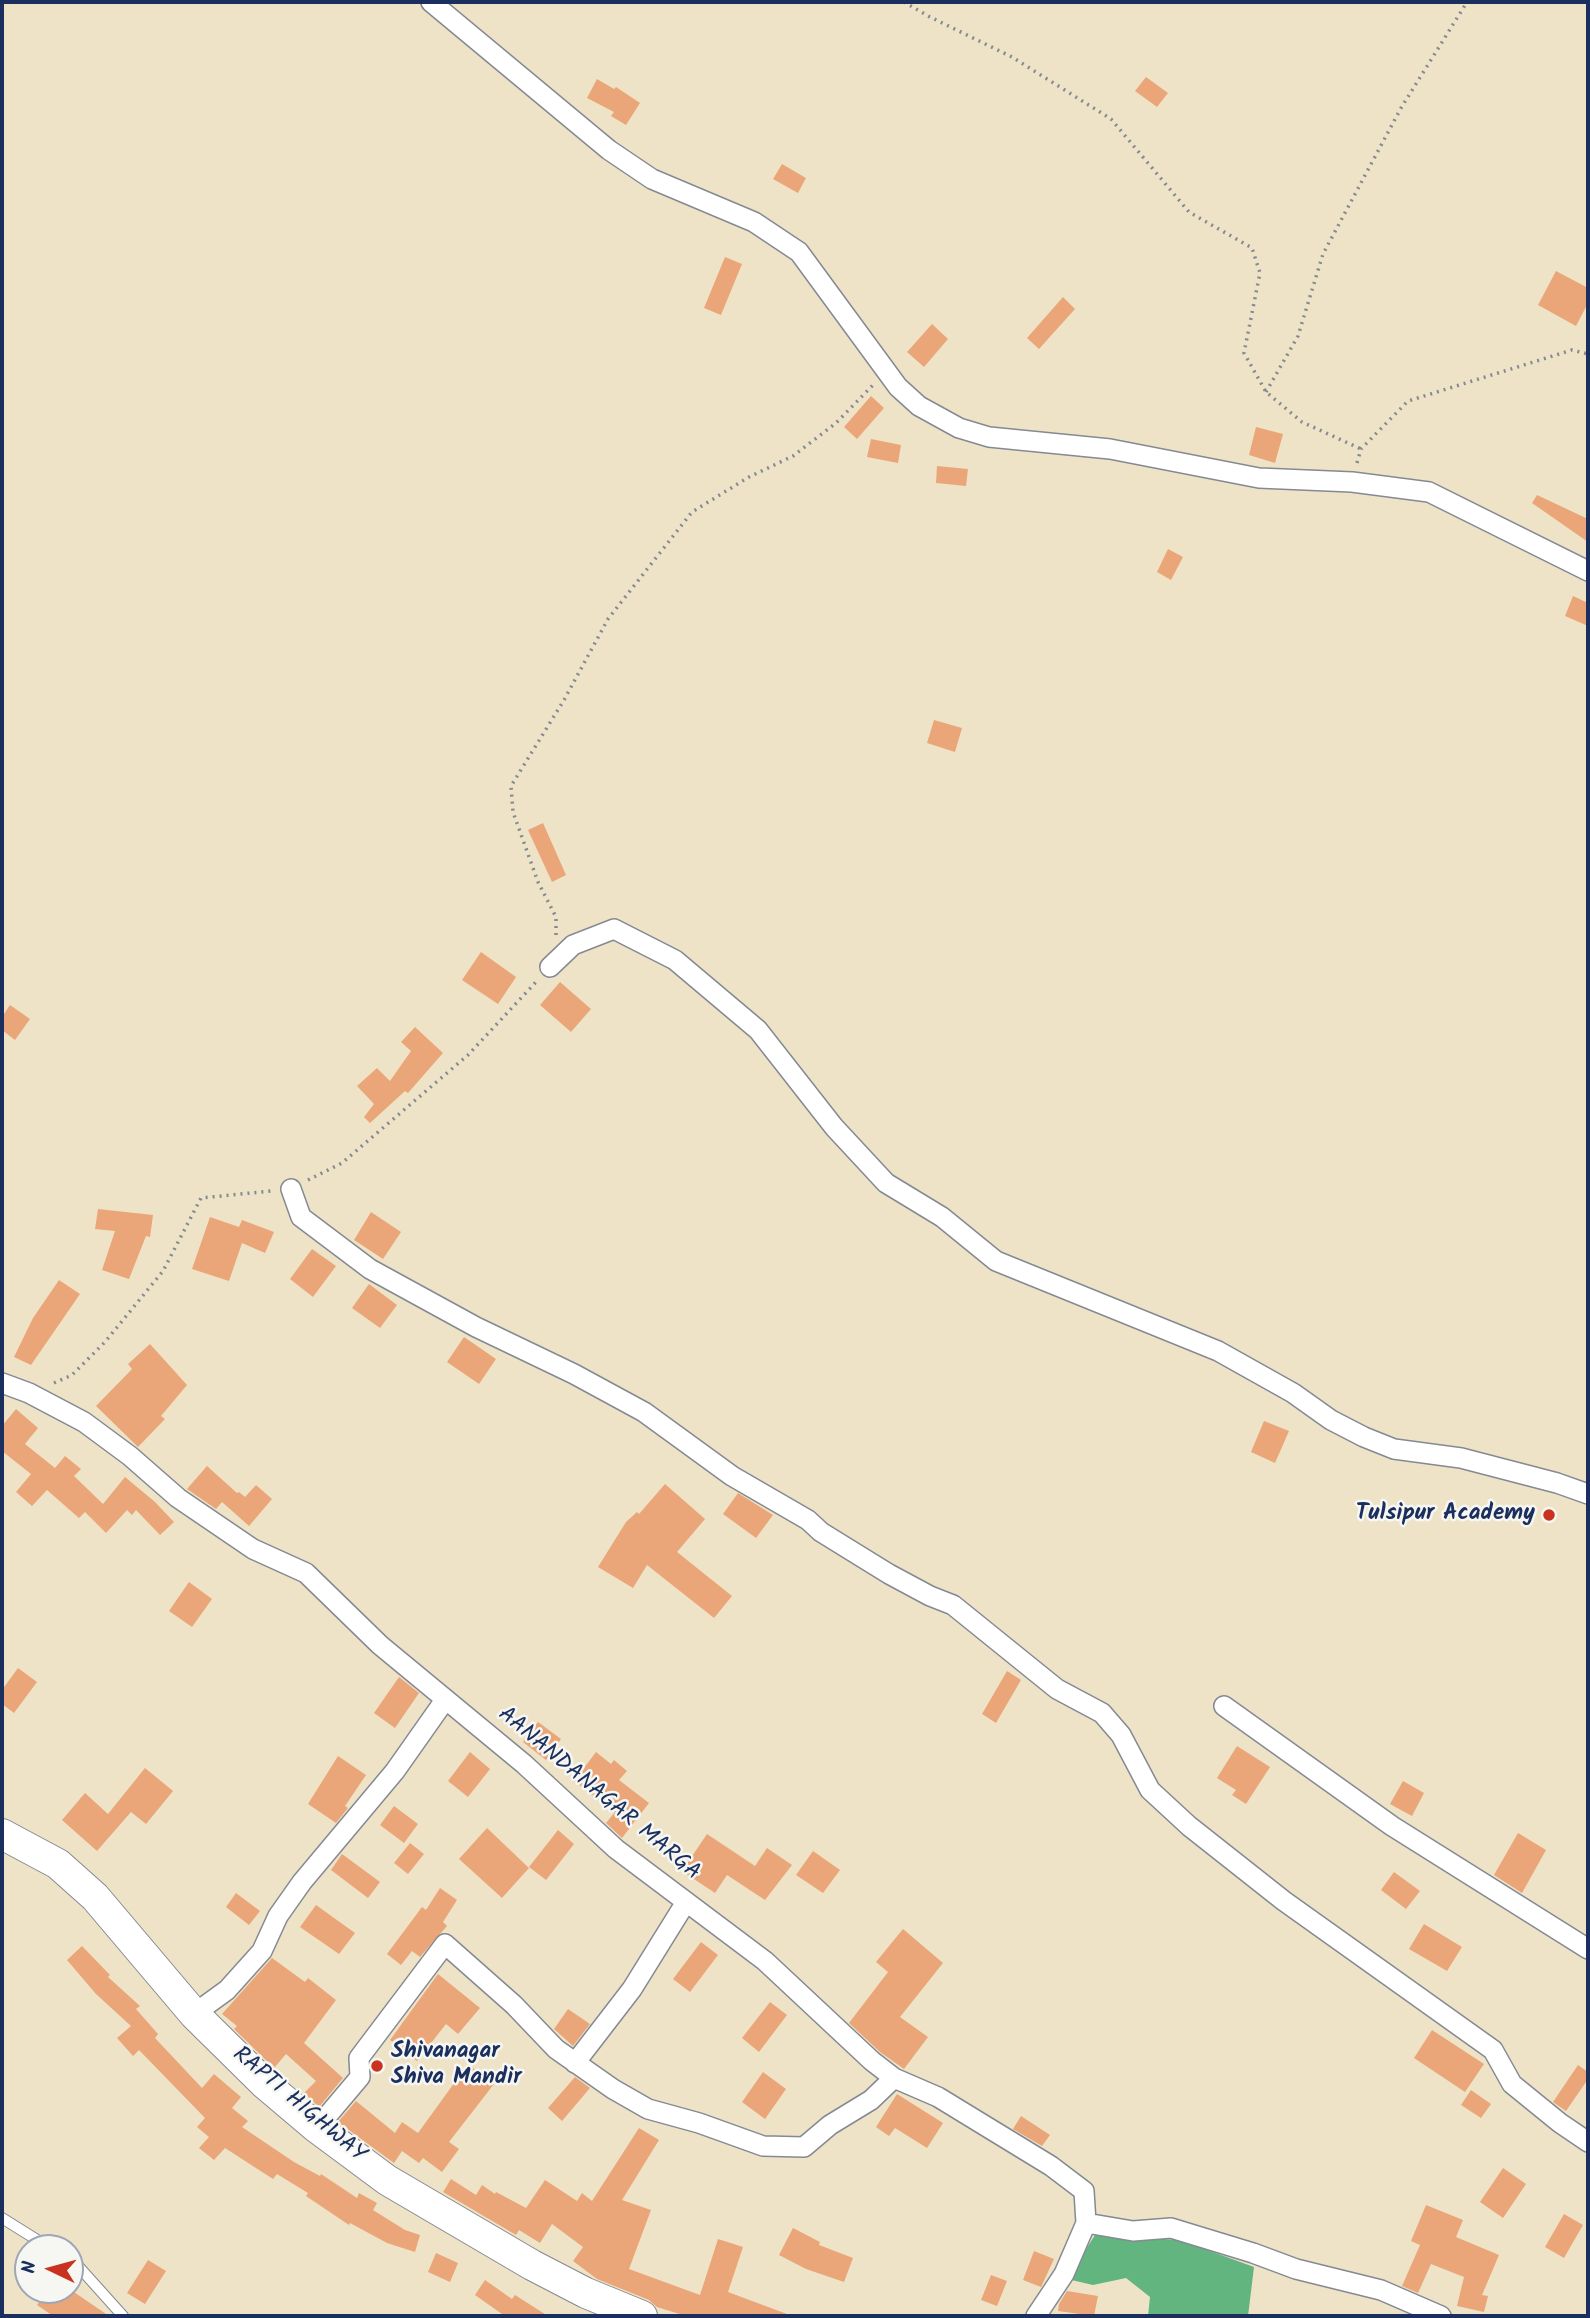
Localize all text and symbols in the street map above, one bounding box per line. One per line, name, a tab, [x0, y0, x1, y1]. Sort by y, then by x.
place label: Tulsipur Academy	[1356, 1501, 1535, 1529]
marker: Tulsipur Academy	[1541, 1507, 1557, 1523]
street label: AANANDANAGAR MARGA	[491, 1702, 705, 1888]
place label: Shivanagar Shiva Mandir	[391, 2039, 521, 2093]
street label: RAPTI HIGHWAY	[226, 2042, 370, 2170]
marker: Shivanagar Shiva Mandir	[369, 2058, 385, 2074]
north arrow	[14, 2234, 84, 2304]
text: N	[15, 2260, 46, 2275]

